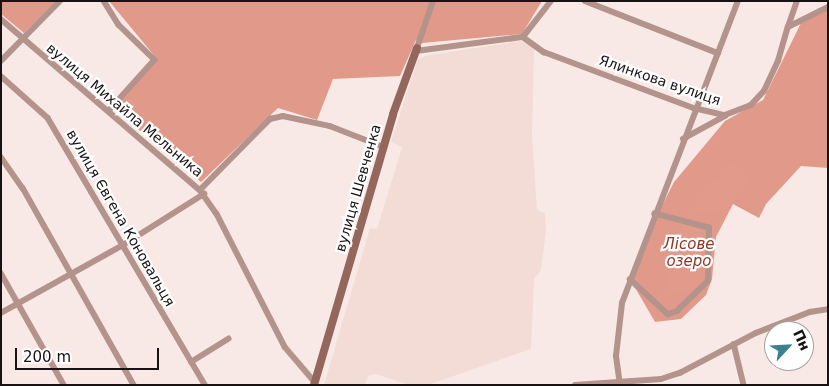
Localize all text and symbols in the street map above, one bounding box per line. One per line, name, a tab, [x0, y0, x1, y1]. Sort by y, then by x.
street label: вулиця Михайла Мельника	[43, 40, 207, 180]
street label: Ялинкова вулиця	[597, 51, 723, 109]
street label: вулиця Шевченка	[332, 122, 384, 254]
street label: вулиця Євгена Коновальця	[63, 127, 179, 309]
water label: Лісове озеро	[664, 235, 714, 270]
north arrow	[764, 321, 814, 371]
text: Пн	[790, 327, 813, 353]
scale bar	[18, 338, 161, 370]
text: 200 m	[23, 348, 71, 366]

